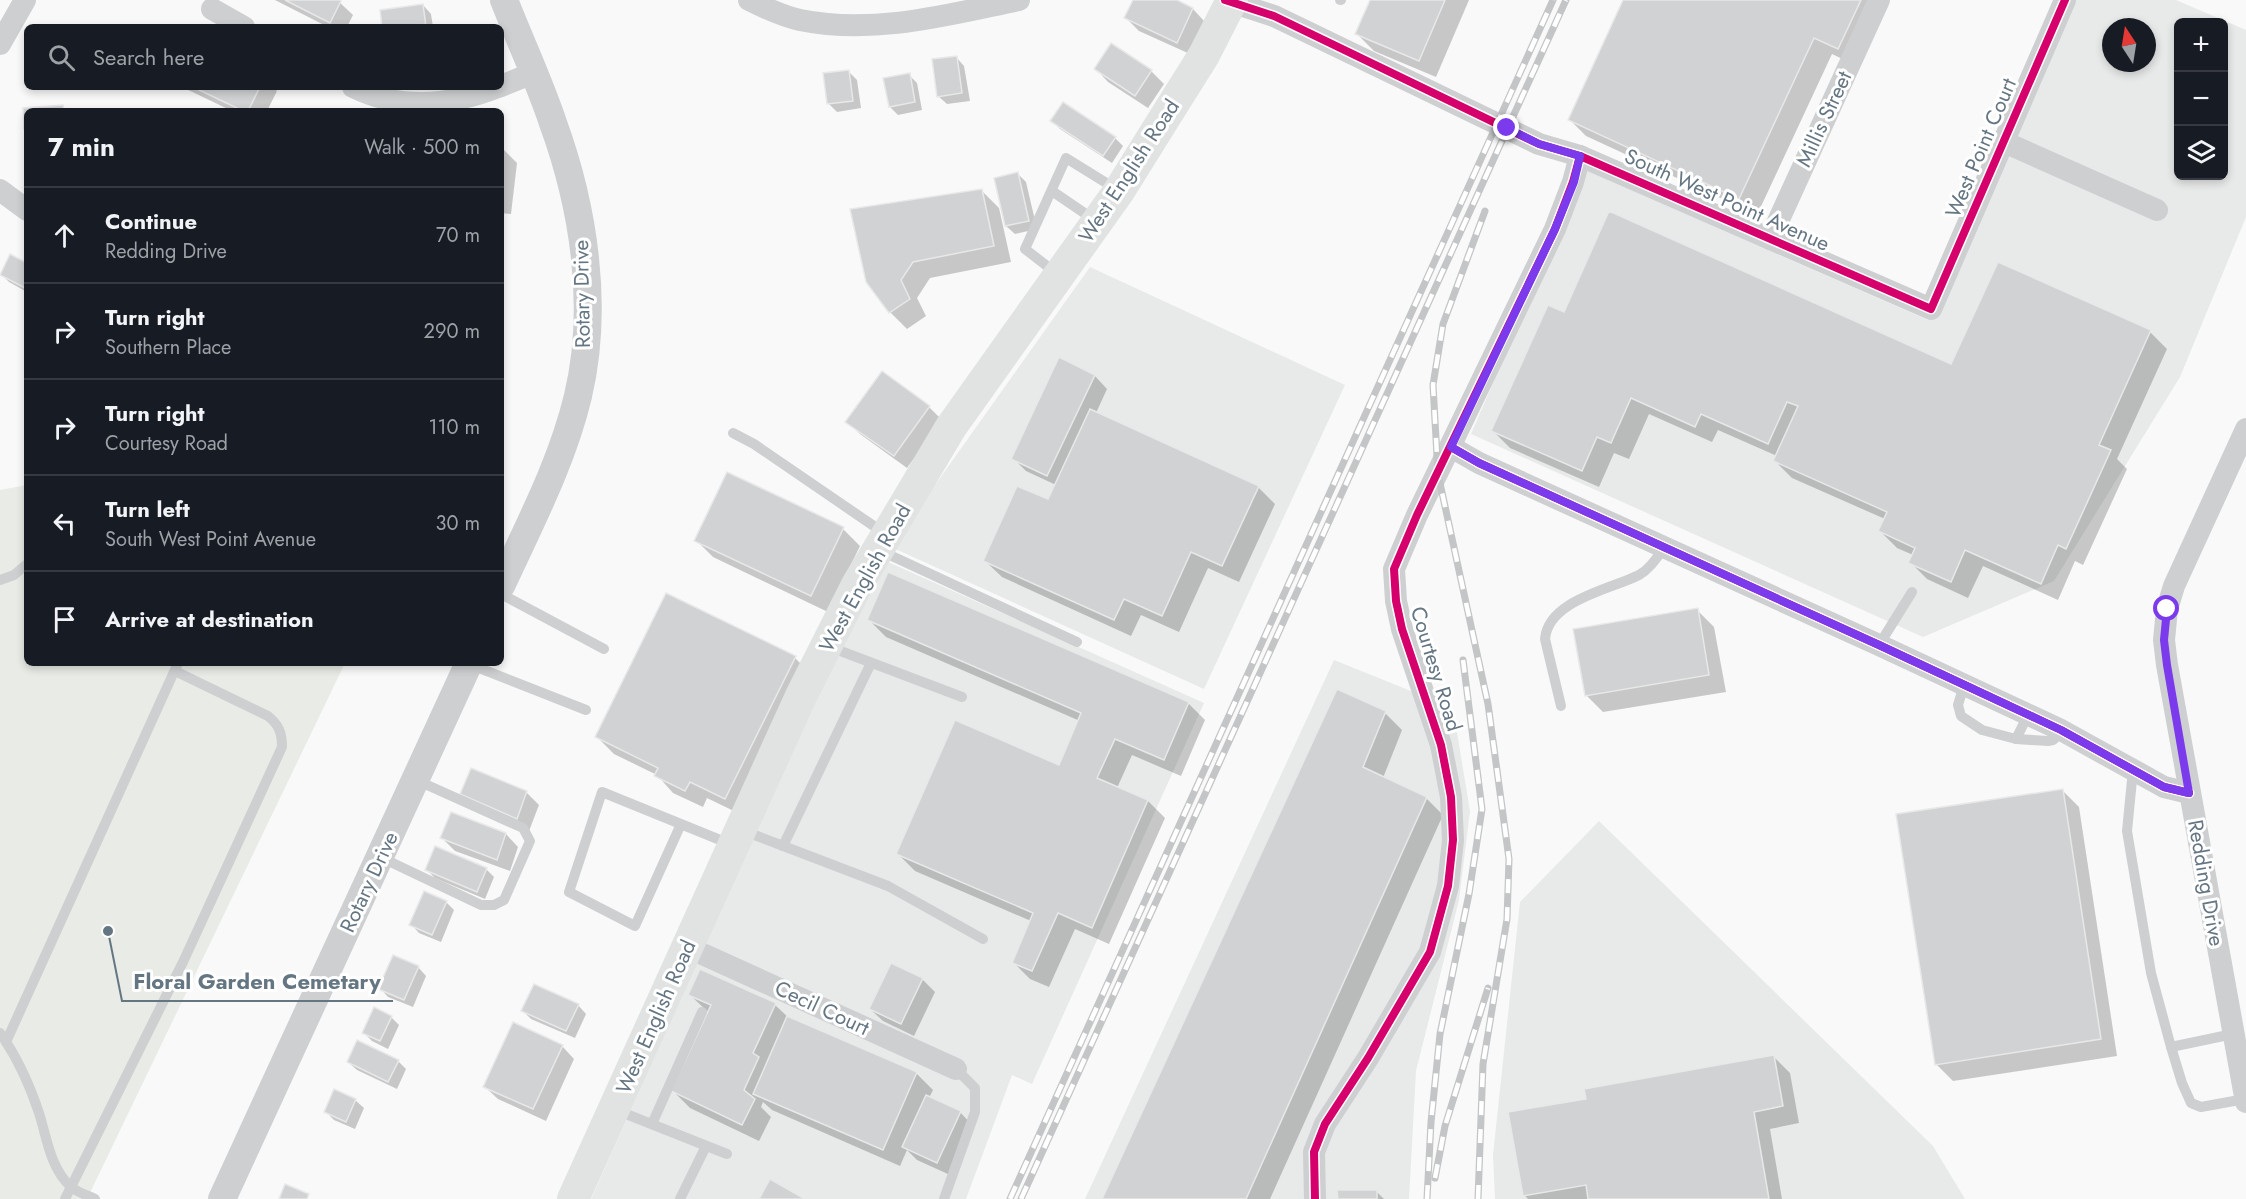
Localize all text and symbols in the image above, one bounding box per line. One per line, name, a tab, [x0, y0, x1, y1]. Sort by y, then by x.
north arrow	[2102, 18, 2156, 72]
map controls	[2174, 18, 2228, 180]
button: +	[2174, 18, 2228, 72]
search box	[24, 24, 504, 90]
icon: search	[45, 41, 78, 74]
text: Search here	[93, 41, 204, 73]
street label: Millis Street	[1789, 66, 1859, 172]
button: −	[2174, 72, 2228, 126]
street label: West Point Court	[1938, 74, 2024, 222]
street label: West English Road	[1071, 93, 1187, 249]
route end	[1493, 114, 1519, 140]
button: layers	[2174, 126, 2228, 180]
text: 7 min	[48, 128, 115, 166]
text: Walk · 500 m	[364, 133, 480, 162]
street label: South West Point Avenue	[1620, 141, 1835, 259]
text: Continue	[105, 205, 197, 237]
icon: ahead	[48, 219, 81, 252]
text: 70 m	[436, 221, 480, 250]
text: Redding Drive	[105, 237, 227, 266]
street label: Rotary Drive	[566, 239, 598, 348]
text: Turn right	[105, 301, 205, 333]
icon: right	[48, 315, 81, 348]
text: 290 m	[424, 317, 480, 346]
text: Southern Place	[105, 333, 231, 362]
text: Turn right	[105, 397, 205, 429]
icon: right	[48, 411, 81, 444]
text: 110 m	[428, 413, 480, 442]
text: Courtesy Road	[105, 429, 228, 458]
text: Turn left	[105, 493, 190, 525]
street label: West English Road	[812, 498, 918, 658]
icon: left	[48, 507, 81, 540]
text: 30 m	[435, 509, 480, 538]
text: South West Point Avenue	[105, 525, 316, 554]
route start	[2153, 595, 2179, 621]
icon: arrive	[48, 603, 81, 636]
text: Arrive at destination	[105, 603, 314, 635]
street label: Courtesy Road	[1403, 603, 1469, 735]
street label: Redding Drive	[2180, 817, 2232, 949]
street label: Rotary Drive	[332, 826, 406, 937]
street label: West English Road	[609, 935, 703, 1099]
callout: Floral Garden Cemetary	[122, 961, 393, 1001]
text: Floral Garden Cemetary	[133, 965, 381, 997]
street label: Cecil Court	[770, 973, 874, 1043]

